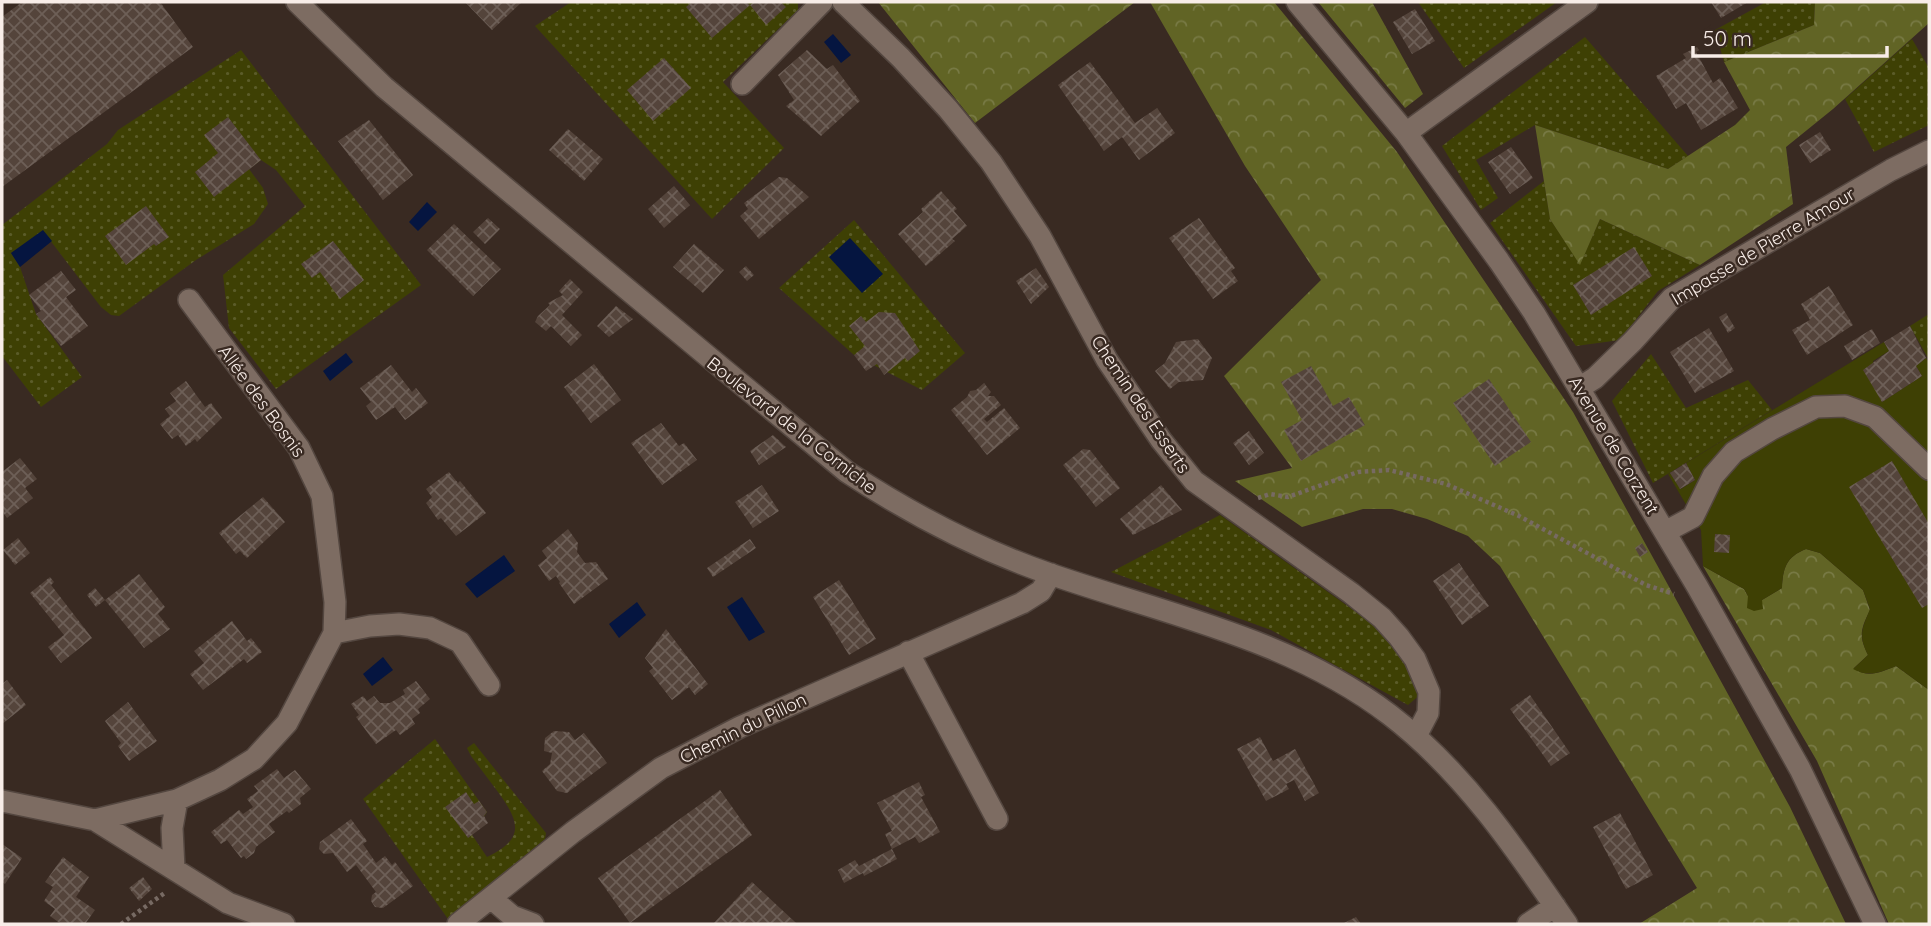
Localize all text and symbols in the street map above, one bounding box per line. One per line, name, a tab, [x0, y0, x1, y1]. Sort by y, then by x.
scale bar	[1693, 14, 1887, 58]
text: 50 m	[1703, 25, 1752, 51]
street label: Impasse de Pierre Amour	[1667, 182, 1859, 310]
street label: Chemin des Esserts	[1086, 331, 1196, 477]
street label: Allée des Bosnis	[214, 340, 310, 462]
street label: Boulevard de la Corniche	[703, 352, 881, 498]
street label: Avenue de Corzent	[1564, 372, 1664, 518]
street label: Chemin du Pillon	[676, 687, 810, 769]

